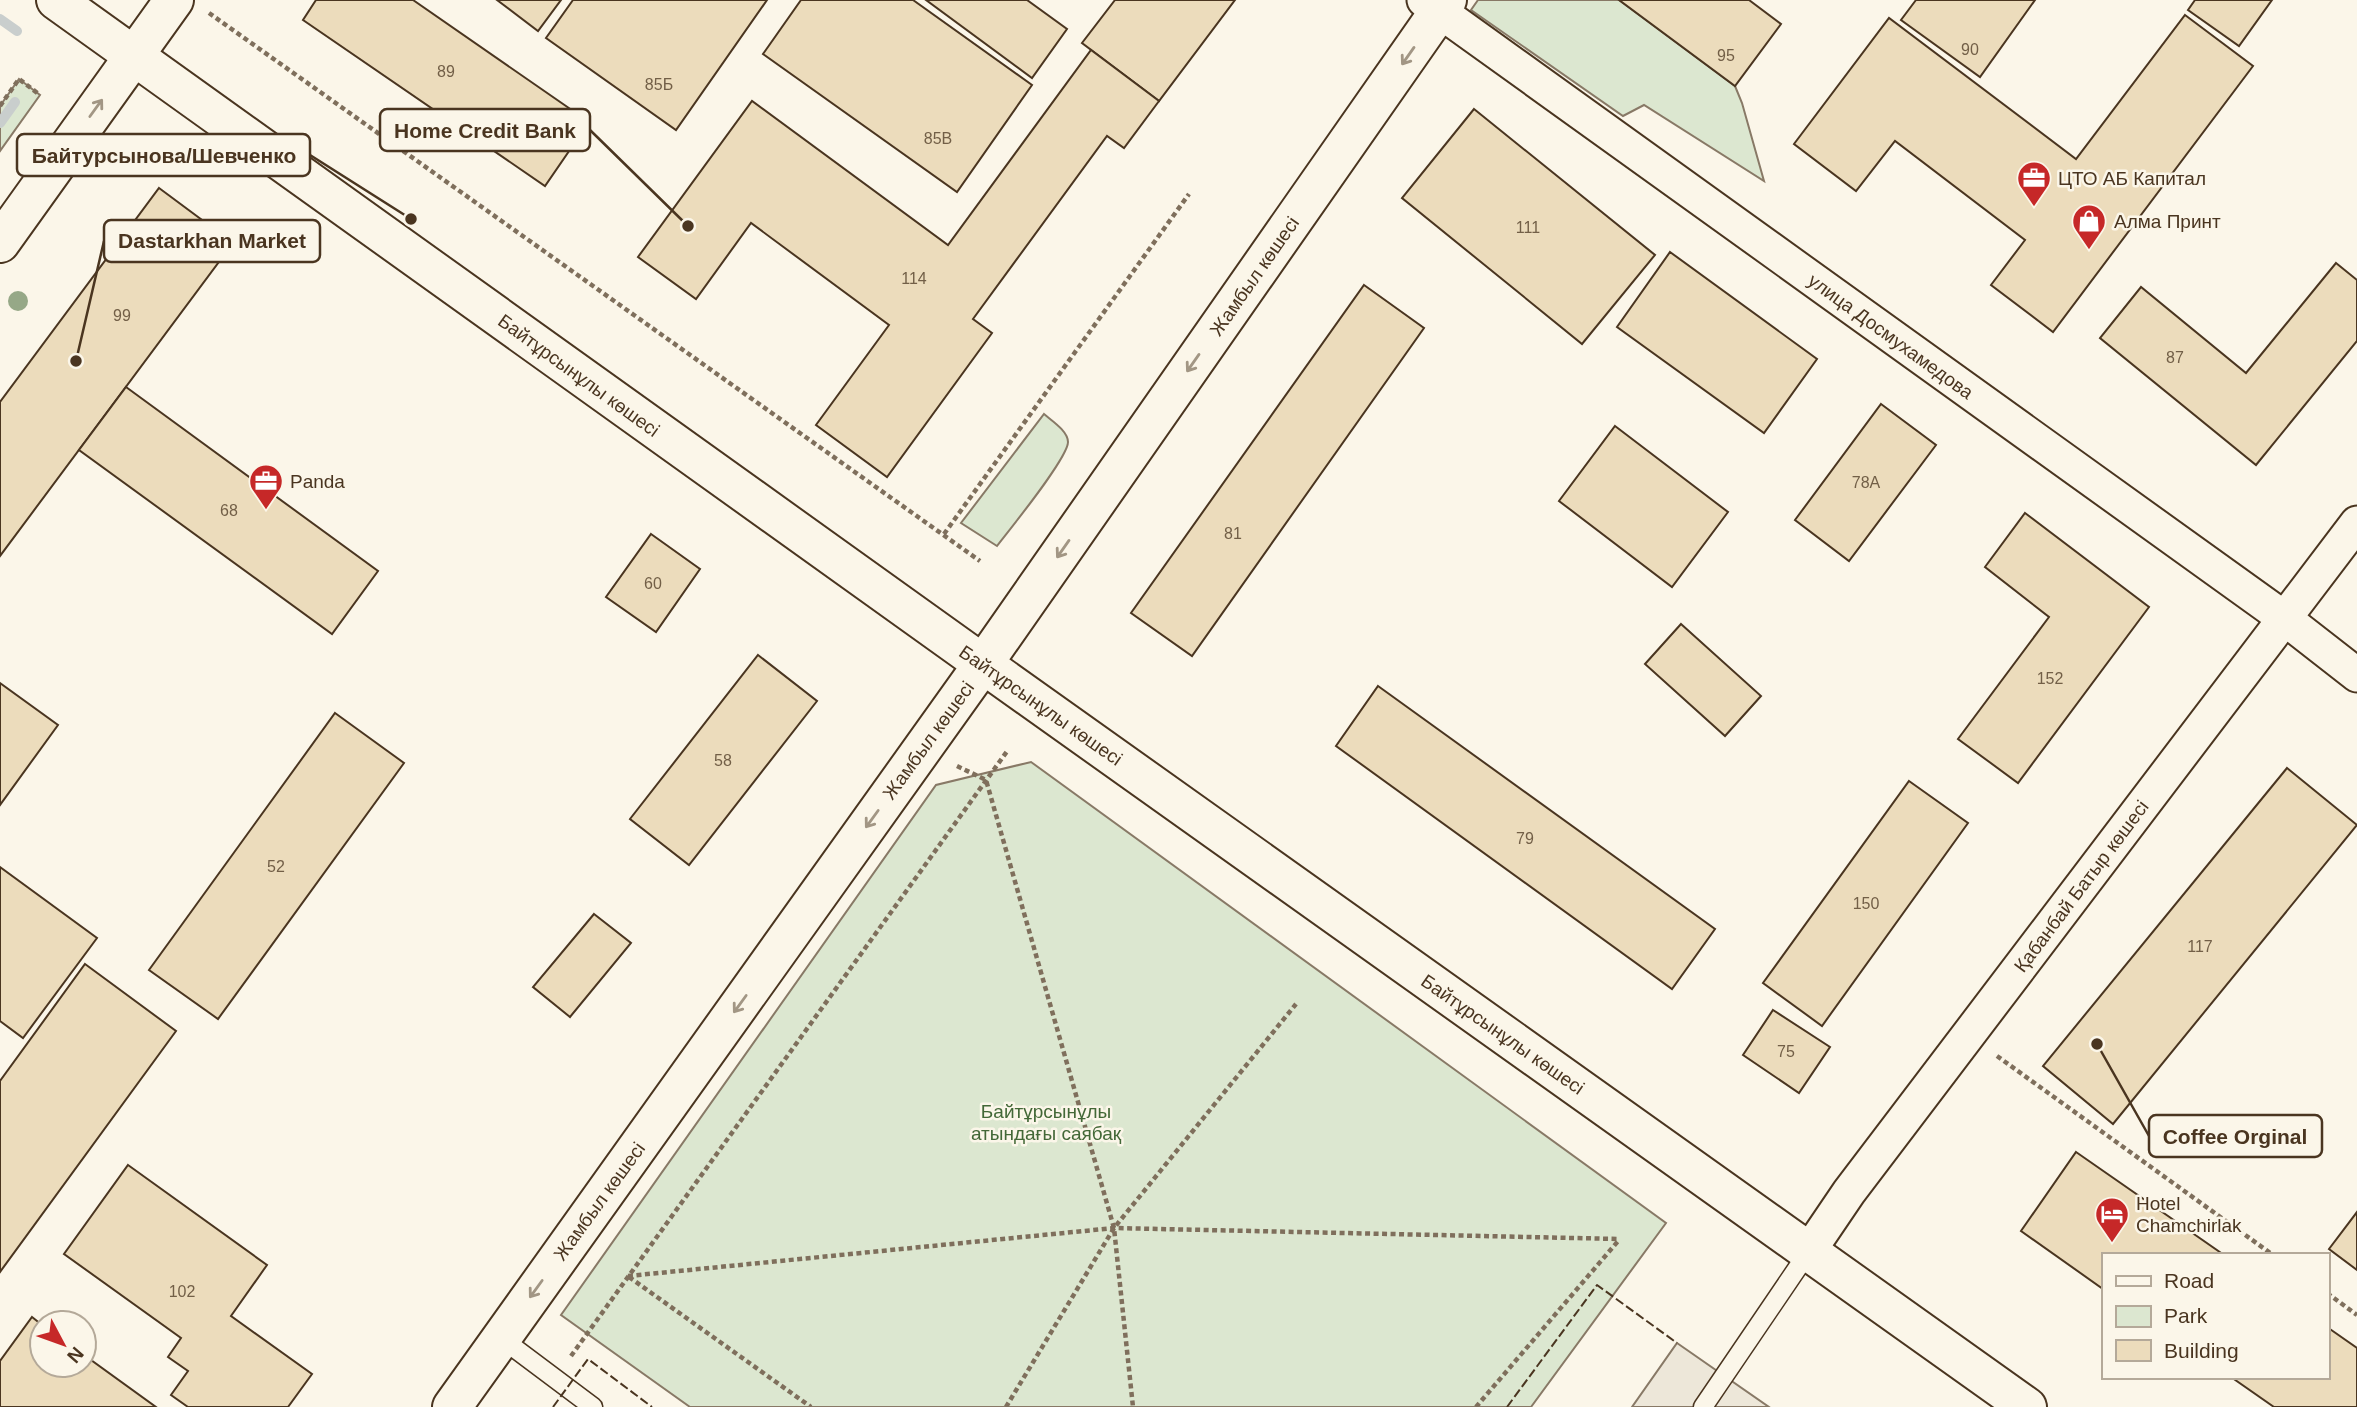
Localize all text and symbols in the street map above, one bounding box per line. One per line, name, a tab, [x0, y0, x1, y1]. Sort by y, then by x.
house number: 90	[1961, 41, 1979, 58]
one-way arrow	[1401, 46, 1415, 65]
house number: 95	[1717, 47, 1735, 64]
house number: 89	[437, 63, 455, 80]
house number: 85Б	[645, 76, 673, 93]
one-way arrow	[89, 99, 103, 118]
callout: Home Credit Bank	[380, 109, 590, 151]
text: Home Credit Bank	[394, 119, 576, 142]
house number: 85В	[924, 130, 952, 147]
callout: Байтурсынова/Шевченко	[17, 134, 310, 176]
text: Байтурсынова/Шевченко	[32, 144, 296, 167]
office icon: ЦТО АБ Капитал	[2015, 159, 2053, 208]
place label: ЦТО АБ Капитал	[2058, 168, 2206, 189]
shop icon: Алма Принт	[2070, 202, 2108, 251]
place label: Алма Принт	[2114, 211, 2221, 232]
street label: Жамбыл көшесі	[1206, 213, 1303, 340]
house number: 111	[1516, 219, 1540, 236]
callout: Dastarkhan Market	[104, 220, 320, 262]
text: Dastarkhan Market	[118, 229, 306, 252]
house number: 114	[901, 270, 927, 287]
street label: улица Досмухамедова	[1804, 270, 1978, 404]
house number: 99	[113, 307, 131, 324]
street label: Байтұрсынұлы көшесі	[494, 310, 663, 441]
house number: 87	[2166, 349, 2184, 366]
one-way arrow	[1186, 353, 1200, 372]
office icon: Panda	[247, 462, 285, 511]
place label: Panda	[290, 471, 345, 492]
house number: 78А	[1852, 474, 1881, 491]
house number: 68	[220, 502, 238, 519]
house number: 81	[1224, 525, 1242, 542]
one-way arrow	[1056, 539, 1070, 558]
house number: 60	[644, 575, 662, 592]
street label: Байтұрсынұлы көшесі	[955, 641, 1126, 770]
house number: 152	[2037, 670, 2063, 687]
street label: Жамбыл көшесі	[879, 677, 978, 803]
house number: 58	[714, 752, 732, 769]
street label: Қабанбай Батыр көшесі	[2010, 796, 2153, 976]
one-way arrow	[865, 809, 879, 828]
house number: 79	[1516, 830, 1534, 847]
house number: 52	[267, 858, 285, 875]
house number: 150	[1853, 895, 1879, 912]
house number: 117	[2187, 938, 2213, 955]
street label: Байтұрсынұлы көшесі	[1417, 970, 1588, 1099]
one-way arrow	[732, 995, 747, 1013]
house number: 75	[1777, 1043, 1795, 1060]
park label: Байтұрсынұлы атындағы саябақ	[971, 1101, 1122, 1144]
callout: Coffee Orginal	[2149, 1115, 2322, 1157]
text: Coffee Orginal	[2163, 1125, 2307, 1148]
street label: Жамбыл көшесі	[550, 1138, 649, 1264]
place label: Hotel Chamchirlak	[2136, 1193, 2242, 1236]
hotel icon: Hotel Chamchirlak	[2093, 1195, 2131, 1244]
legend	[2102, 1253, 2329, 1379]
text: Road	[2164, 1269, 2214, 1292]
one-way arrow	[529, 1279, 543, 1298]
house number: 102	[169, 1283, 195, 1300]
text: Park	[2164, 1304, 2208, 1327]
north arrow	[28, 1309, 98, 1379]
text: Building	[2164, 1339, 2239, 1362]
text: N	[63, 1343, 88, 1367]

